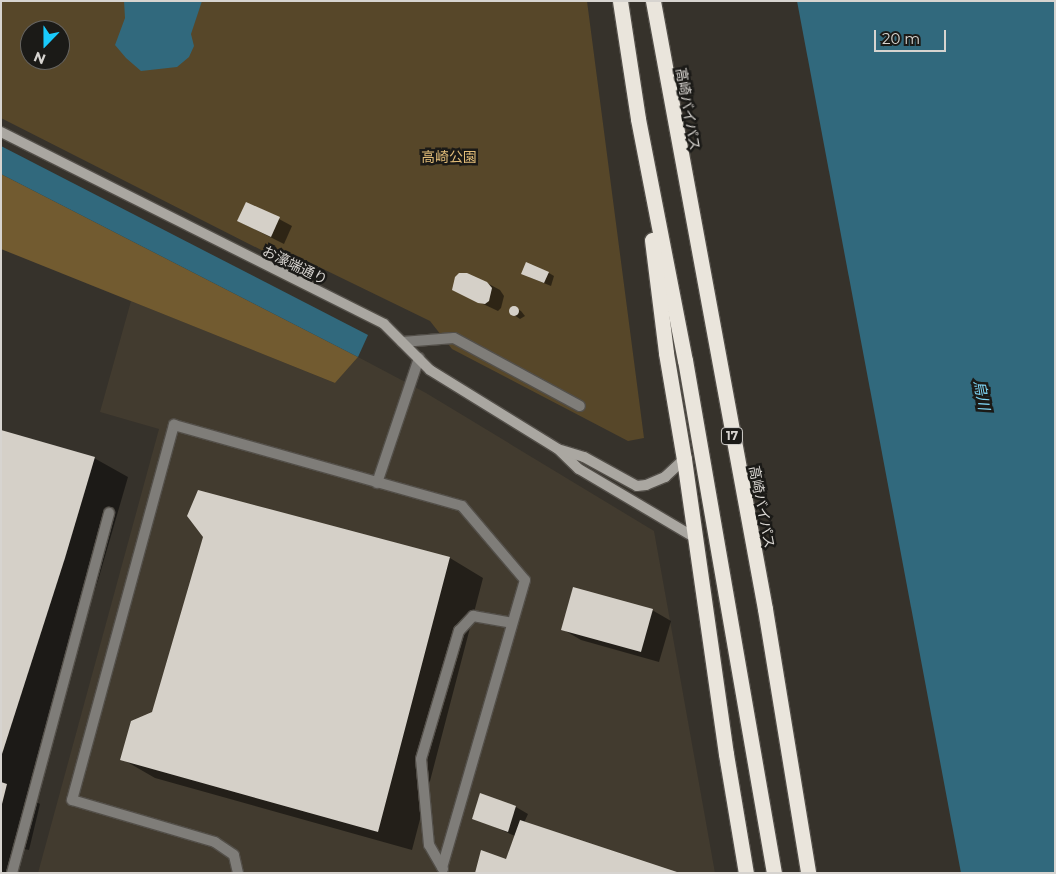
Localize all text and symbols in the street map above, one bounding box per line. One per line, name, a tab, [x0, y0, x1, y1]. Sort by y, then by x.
north arrow	[20, 20, 70, 70]
scale bar	[876, 20, 948, 52]
text: 20 m	[882, 29, 920, 48]
text: N	[31, 48, 48, 68]
street label: 高崎バイパス	[672, 66, 704, 152]
park label: 高崎公園	[421, 149, 477, 165]
street label: お濠端通り	[260, 242, 330, 288]
water label: 烏川	[971, 379, 993, 411]
road number: 17	[721, 426, 743, 446]
street label: 高崎バイパス	[746, 464, 778, 550]

